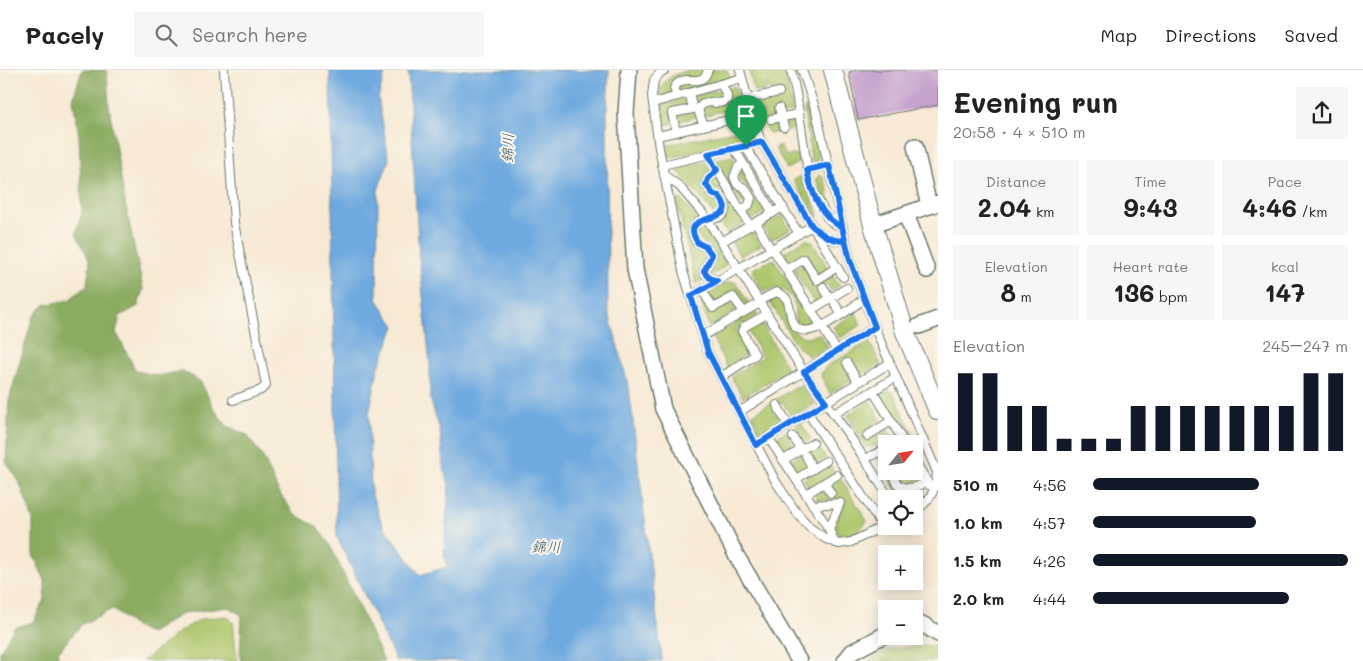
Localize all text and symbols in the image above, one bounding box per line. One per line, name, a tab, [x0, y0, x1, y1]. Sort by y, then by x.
search box	[134, 12, 484, 57]
text: Pacely	[25, 19, 104, 50]
icon: search	[152, 21, 180, 49]
text: Search here	[192, 22, 308, 47]
text: Map	[1100, 23, 1137, 47]
text: Directions	[1165, 23, 1257, 47]
text: Saved	[1285, 23, 1338, 47]
text: Evening run	[953, 84, 1118, 120]
button: share	[1296, 87, 1348, 139]
pin	[725, 95, 767, 146]
icon: arrive	[732, 102, 760, 130]
text: 20:58 · 4 × 510 m	[953, 121, 1085, 142]
water label: 錦川	[496, 133, 518, 163]
text: Distance	[986, 172, 1046, 191]
text: Time	[1135, 172, 1166, 191]
text: Pace	[1268, 172, 1302, 191]
text: 2.04	[978, 191, 1031, 223]
text: 9:43	[1124, 191, 1177, 223]
text: 4:46	[1242, 191, 1297, 223]
text: km	[1031, 202, 1055, 221]
text: /km	[1297, 202, 1327, 221]
text: Elevation	[985, 257, 1048, 276]
text: Heart rate	[1113, 257, 1188, 276]
text: kcal	[1271, 257, 1299, 276]
text: 8	[1001, 276, 1016, 308]
text: 136	[1113, 276, 1154, 308]
text: 147	[1264, 276, 1305, 308]
text: m	[1016, 287, 1032, 306]
text: bpm	[1154, 287, 1188, 306]
text: Elevation	[953, 335, 1025, 356]
text: 245–247 m	[1262, 335, 1348, 356]
north arrow	[878, 435, 922, 480]
map controls	[878, 435, 923, 645]
text: 510 m	[953, 474, 998, 495]
text: 4:56	[1033, 474, 1066, 495]
button: locate	[878, 490, 923, 535]
text: 1.0 km	[953, 512, 1002, 533]
text: 4:57	[1033, 512, 1066, 533]
water label: 錦川	[531, 536, 561, 556]
button: +	[878, 545, 923, 590]
text: 1.5 km	[953, 550, 1001, 571]
text: 4:26	[1033, 550, 1066, 571]
text: 2.0 km	[953, 588, 1004, 609]
text: 4:44	[1033, 588, 1066, 609]
button: −	[878, 600, 923, 645]

